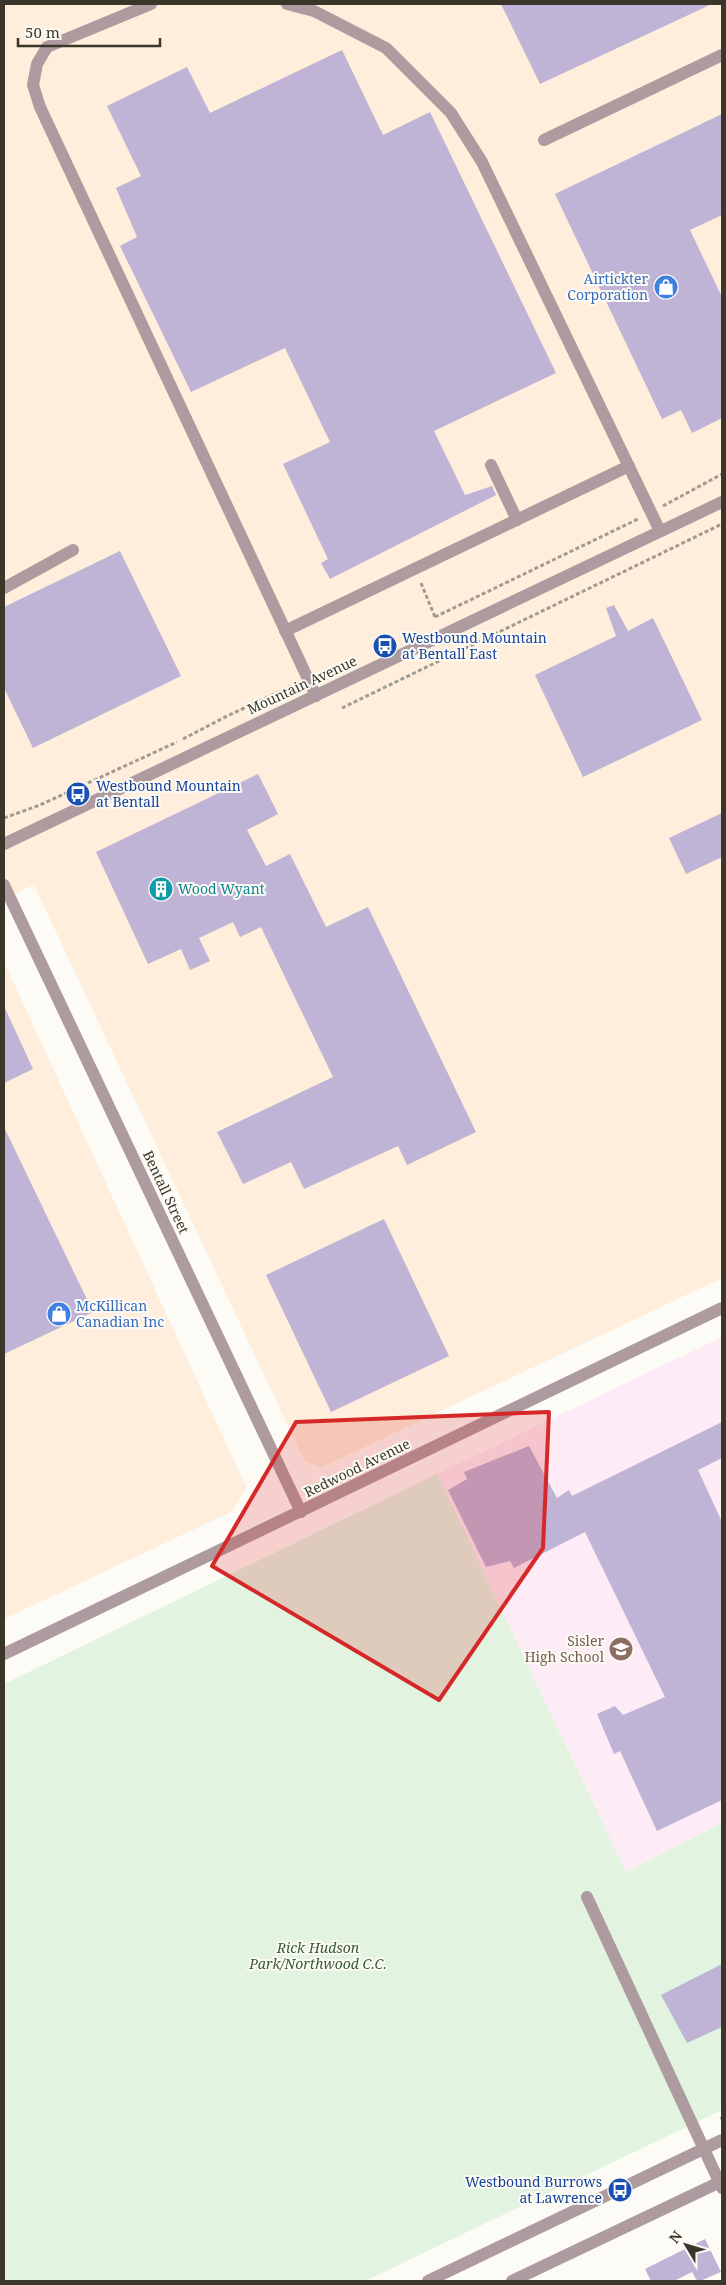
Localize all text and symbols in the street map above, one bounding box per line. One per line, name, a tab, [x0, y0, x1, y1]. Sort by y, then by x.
scale bar	[18, 15, 160, 47]
text: 50 m	[25, 22, 60, 42]
place label: Airtickter Corporation	[567, 269, 648, 304]
shop icon: Airtickter Corporation	[653, 274, 679, 300]
place label: Westbound Mountain at Bentall East	[402, 628, 547, 663]
bus stop icon: Westbound Mountain at Bentall East	[372, 633, 398, 659]
street label: Mountain Avenue	[244, 651, 360, 718]
place label: Westbound Mountain at Bentall	[96, 776, 241, 811]
bus stop icon: Westbound Mountain at Bentall	[65, 781, 91, 807]
building icon: Wood Wyant	[148, 876, 174, 902]
place label: Wood Wyant	[178, 879, 265, 898]
street label: Bentall Street	[139, 1147, 194, 1237]
place label: McKillican Canadian Inc	[76, 1296, 164, 1331]
shop icon: McKillican Canadian Inc	[46, 1301, 72, 1327]
street label: Redwood Avenue	[301, 1434, 413, 1501]
place label: Sisler High School	[524, 1631, 605, 1666]
school or university icon: Sisler High School	[608, 1636, 634, 1662]
park label: Rick Hudson Park/Northwood C.C.	[248, 1938, 387, 1973]
place label: Westbound Burrows at Lawrence	[465, 2172, 602, 2207]
bus stop icon: Westbound Burrows at Lawrence	[607, 2177, 633, 2203]
north arrow	[661, 2220, 711, 2270]
text: N	[664, 2226, 686, 2247]

